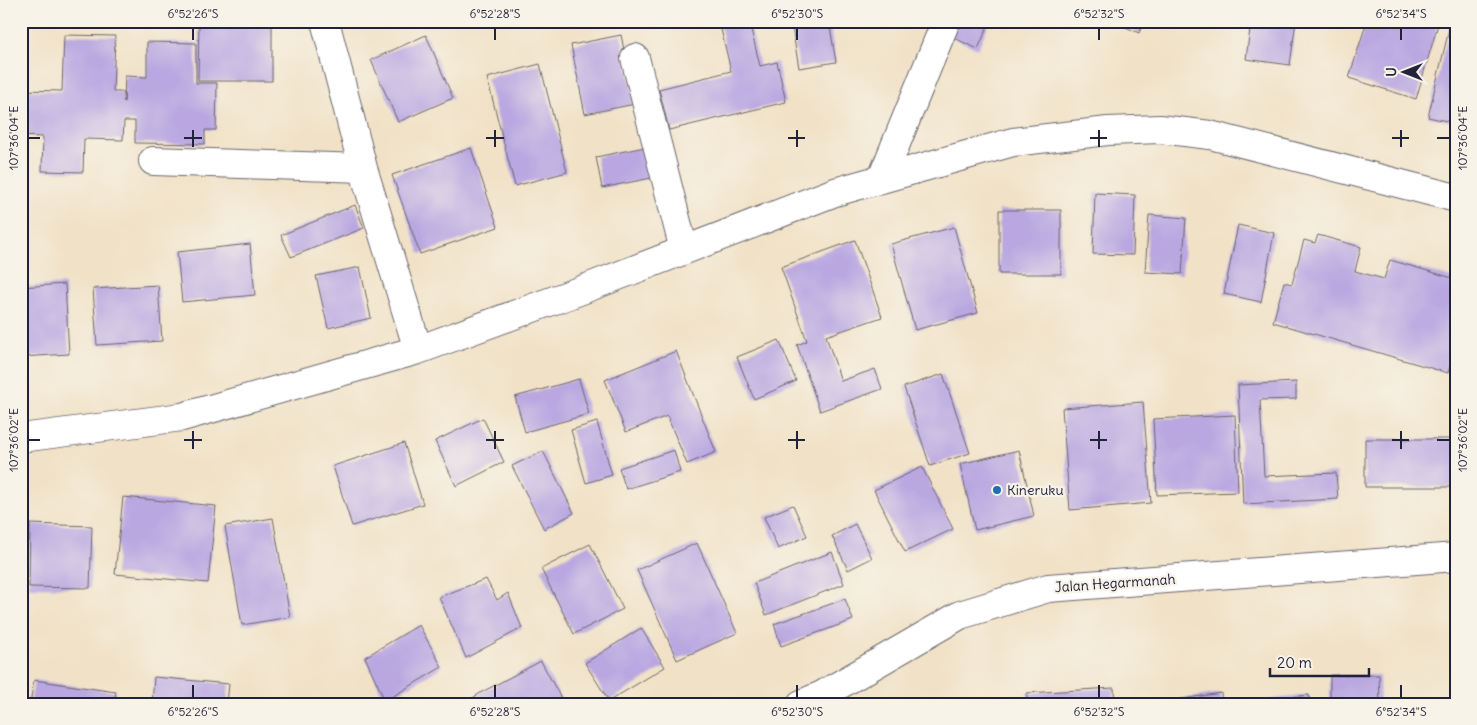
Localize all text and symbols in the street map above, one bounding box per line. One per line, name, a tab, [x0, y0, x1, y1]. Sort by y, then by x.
text: 6°52'26"S	[168, 6, 219, 21]
text: 6°52'28"S	[470, 6, 521, 21]
text: 6°52'30"S	[771, 6, 823, 21]
text: 6°52'32"S	[1074, 6, 1125, 21]
text: 6°52'34"S	[1375, 6, 1427, 21]
north arrow	[1380, 48, 1430, 98]
text: U	[1382, 67, 1400, 77]
text: 107°36'04"E	[6, 106, 21, 170]
text: 107°36'04"E	[1455, 106, 1470, 170]
text: 107°36'02"E	[6, 408, 21, 472]
text: 107°36'02"E	[1455, 408, 1470, 472]
place label: Kineruku	[1007, 481, 1064, 499]
marker: Kineruku	[991, 484, 1003, 496]
street label: Jalan Hegarmanah	[1054, 570, 1176, 596]
scale bar	[1270, 645, 1368, 677]
text: 20 m	[1277, 653, 1312, 672]
text: 6°52'26"S	[168, 704, 219, 719]
text: 6°52'28"S	[470, 704, 521, 719]
text: 6°52'30"S	[771, 704, 823, 719]
text: 6°52'32"S	[1074, 704, 1125, 719]
text: 6°52'34"S	[1375, 704, 1427, 719]

